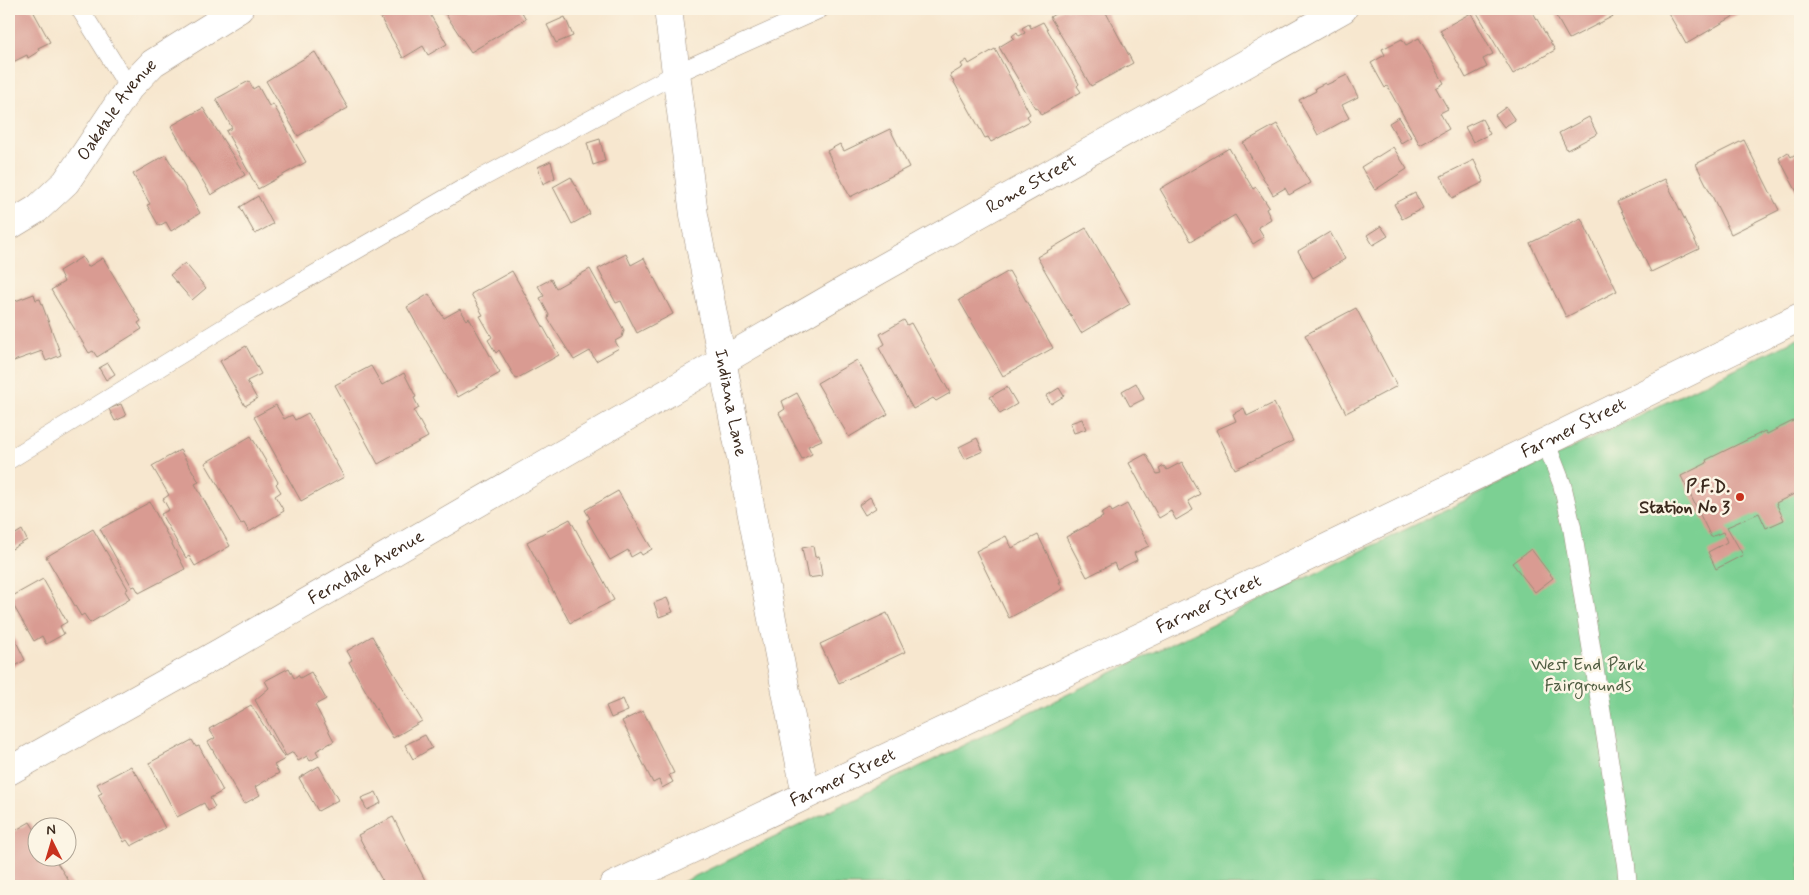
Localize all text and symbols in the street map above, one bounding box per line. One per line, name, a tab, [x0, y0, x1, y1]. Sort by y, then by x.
street label: Oakdale Avenue	[72, 54, 163, 166]
street label: Rome Street	[982, 149, 1081, 220]
street label: Indiana Lane	[708, 347, 752, 459]
street label: Farmer Street	[1517, 392, 1630, 464]
place label: P.F.D. Station No 3	[1639, 475, 1731, 520]
marker: P.F.D. Station No 3	[1734, 491, 1746, 503]
street label: Ferndale Avenue	[304, 525, 429, 611]
street label: Farmer Street	[1152, 569, 1266, 640]
park label: West End Park Fairgrounds	[1531, 653, 1645, 699]
street label: Farmer Street	[786, 743, 900, 813]
north arrow	[28, 818, 78, 868]
text: N	[46, 821, 56, 839]

